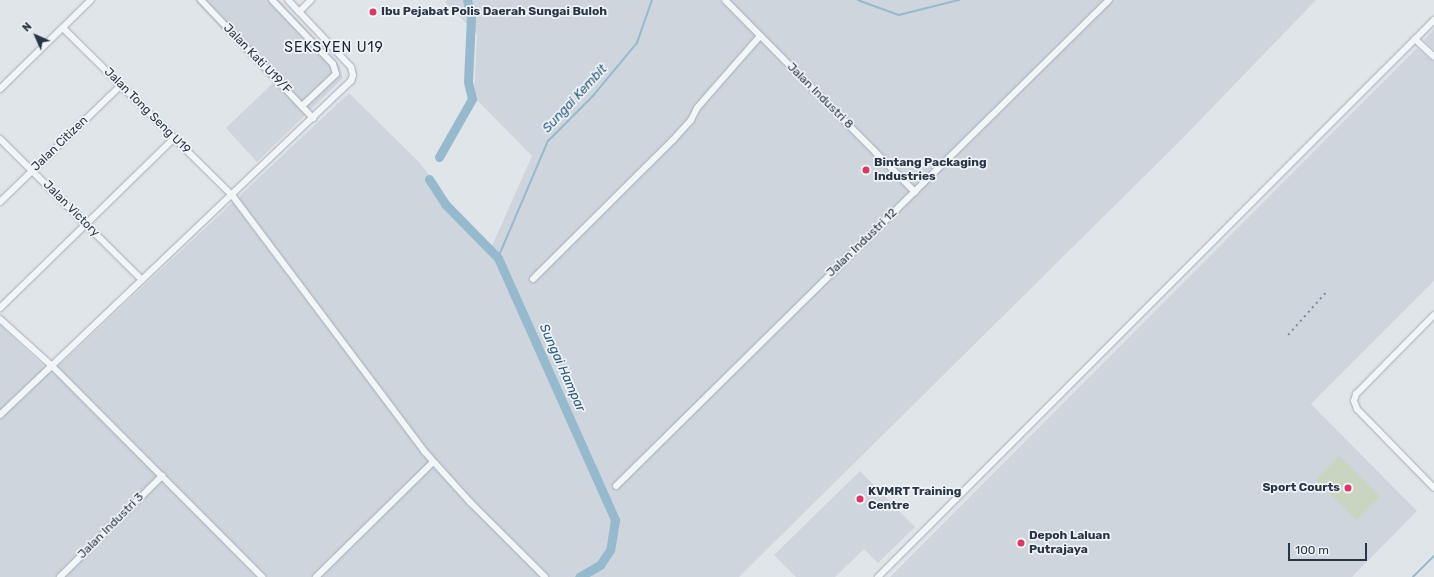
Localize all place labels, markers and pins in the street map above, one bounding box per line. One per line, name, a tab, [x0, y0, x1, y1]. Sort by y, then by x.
place label: Ibu Pejabat Polis Daerah Sungai Buloh	[381, 5, 607, 19]
marker: Ibu Pejabat Polis Daerah Sungai Buloh	[368, 7, 378, 17]
place label: Bintang Packaging Industries	[874, 156, 987, 184]
marker: Bintang Packaging Industries	[861, 165, 871, 175]
place label: Sport Courts	[1262, 481, 1340, 495]
marker: Sport Courts	[1343, 483, 1353, 493]
place label: KVMRT Training Centre	[868, 485, 962, 513]
marker: KVMRT Training Centre	[855, 494, 865, 504]
place label: Depoh Laluan Putrajaya	[1029, 529, 1110, 557]
marker: Depoh Laluan Putrajaya	[1016, 538, 1026, 548]

